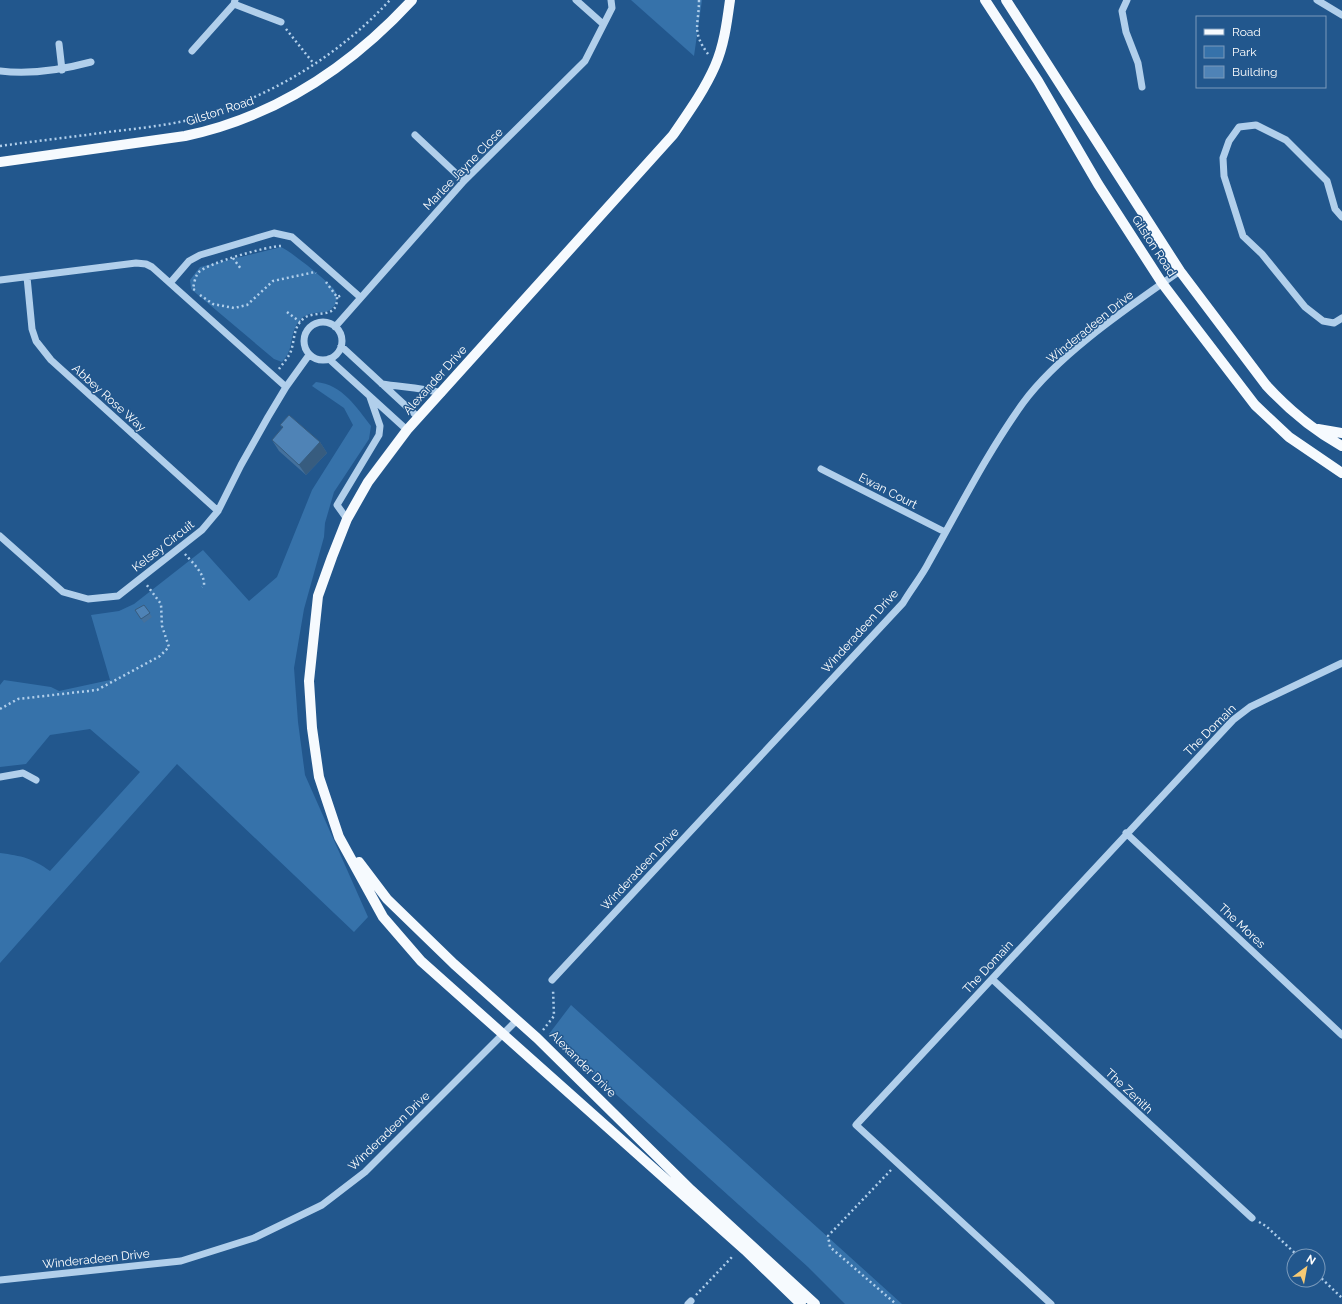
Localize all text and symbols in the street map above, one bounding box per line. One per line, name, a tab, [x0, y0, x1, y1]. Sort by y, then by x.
legend	[1196, 16, 1326, 88]
text: Road	[1232, 25, 1261, 39]
text: Park	[1232, 45, 1257, 59]
text: Building	[1232, 65, 1278, 79]
street label: Gilston Road	[184, 94, 256, 128]
street label: Marlee Jayne Close	[420, 125, 506, 213]
street label: Gilston Road	[1129, 213, 1179, 279]
street label: Winderadeen Drive	[1044, 288, 1136, 366]
street label: Alexander Drive	[400, 343, 470, 417]
street label: Abbey Rose Way	[69, 361, 149, 435]
street label: Ewan Court	[856, 470, 920, 512]
street label: Kelsey Circuit	[129, 517, 197, 575]
street label: Winderadeen Drive	[819, 586, 901, 676]
street label: The Domain	[1181, 701, 1239, 759]
street label: Winderadeen Drive	[598, 825, 682, 913]
street label: The Mores	[1216, 901, 1268, 951]
street label: The Domain	[960, 938, 1016, 996]
street label: Alexander Drive	[547, 1028, 619, 1100]
street label: The Zenith	[1102, 1066, 1156, 1116]
street label: Winderadeen Drive	[345, 1089, 433, 1173]
street label: Winderadeen Drive	[42, 1246, 150, 1272]
north arrow	[1286, 1248, 1326, 1288]
text: N	[1304, 1252, 1318, 1268]

